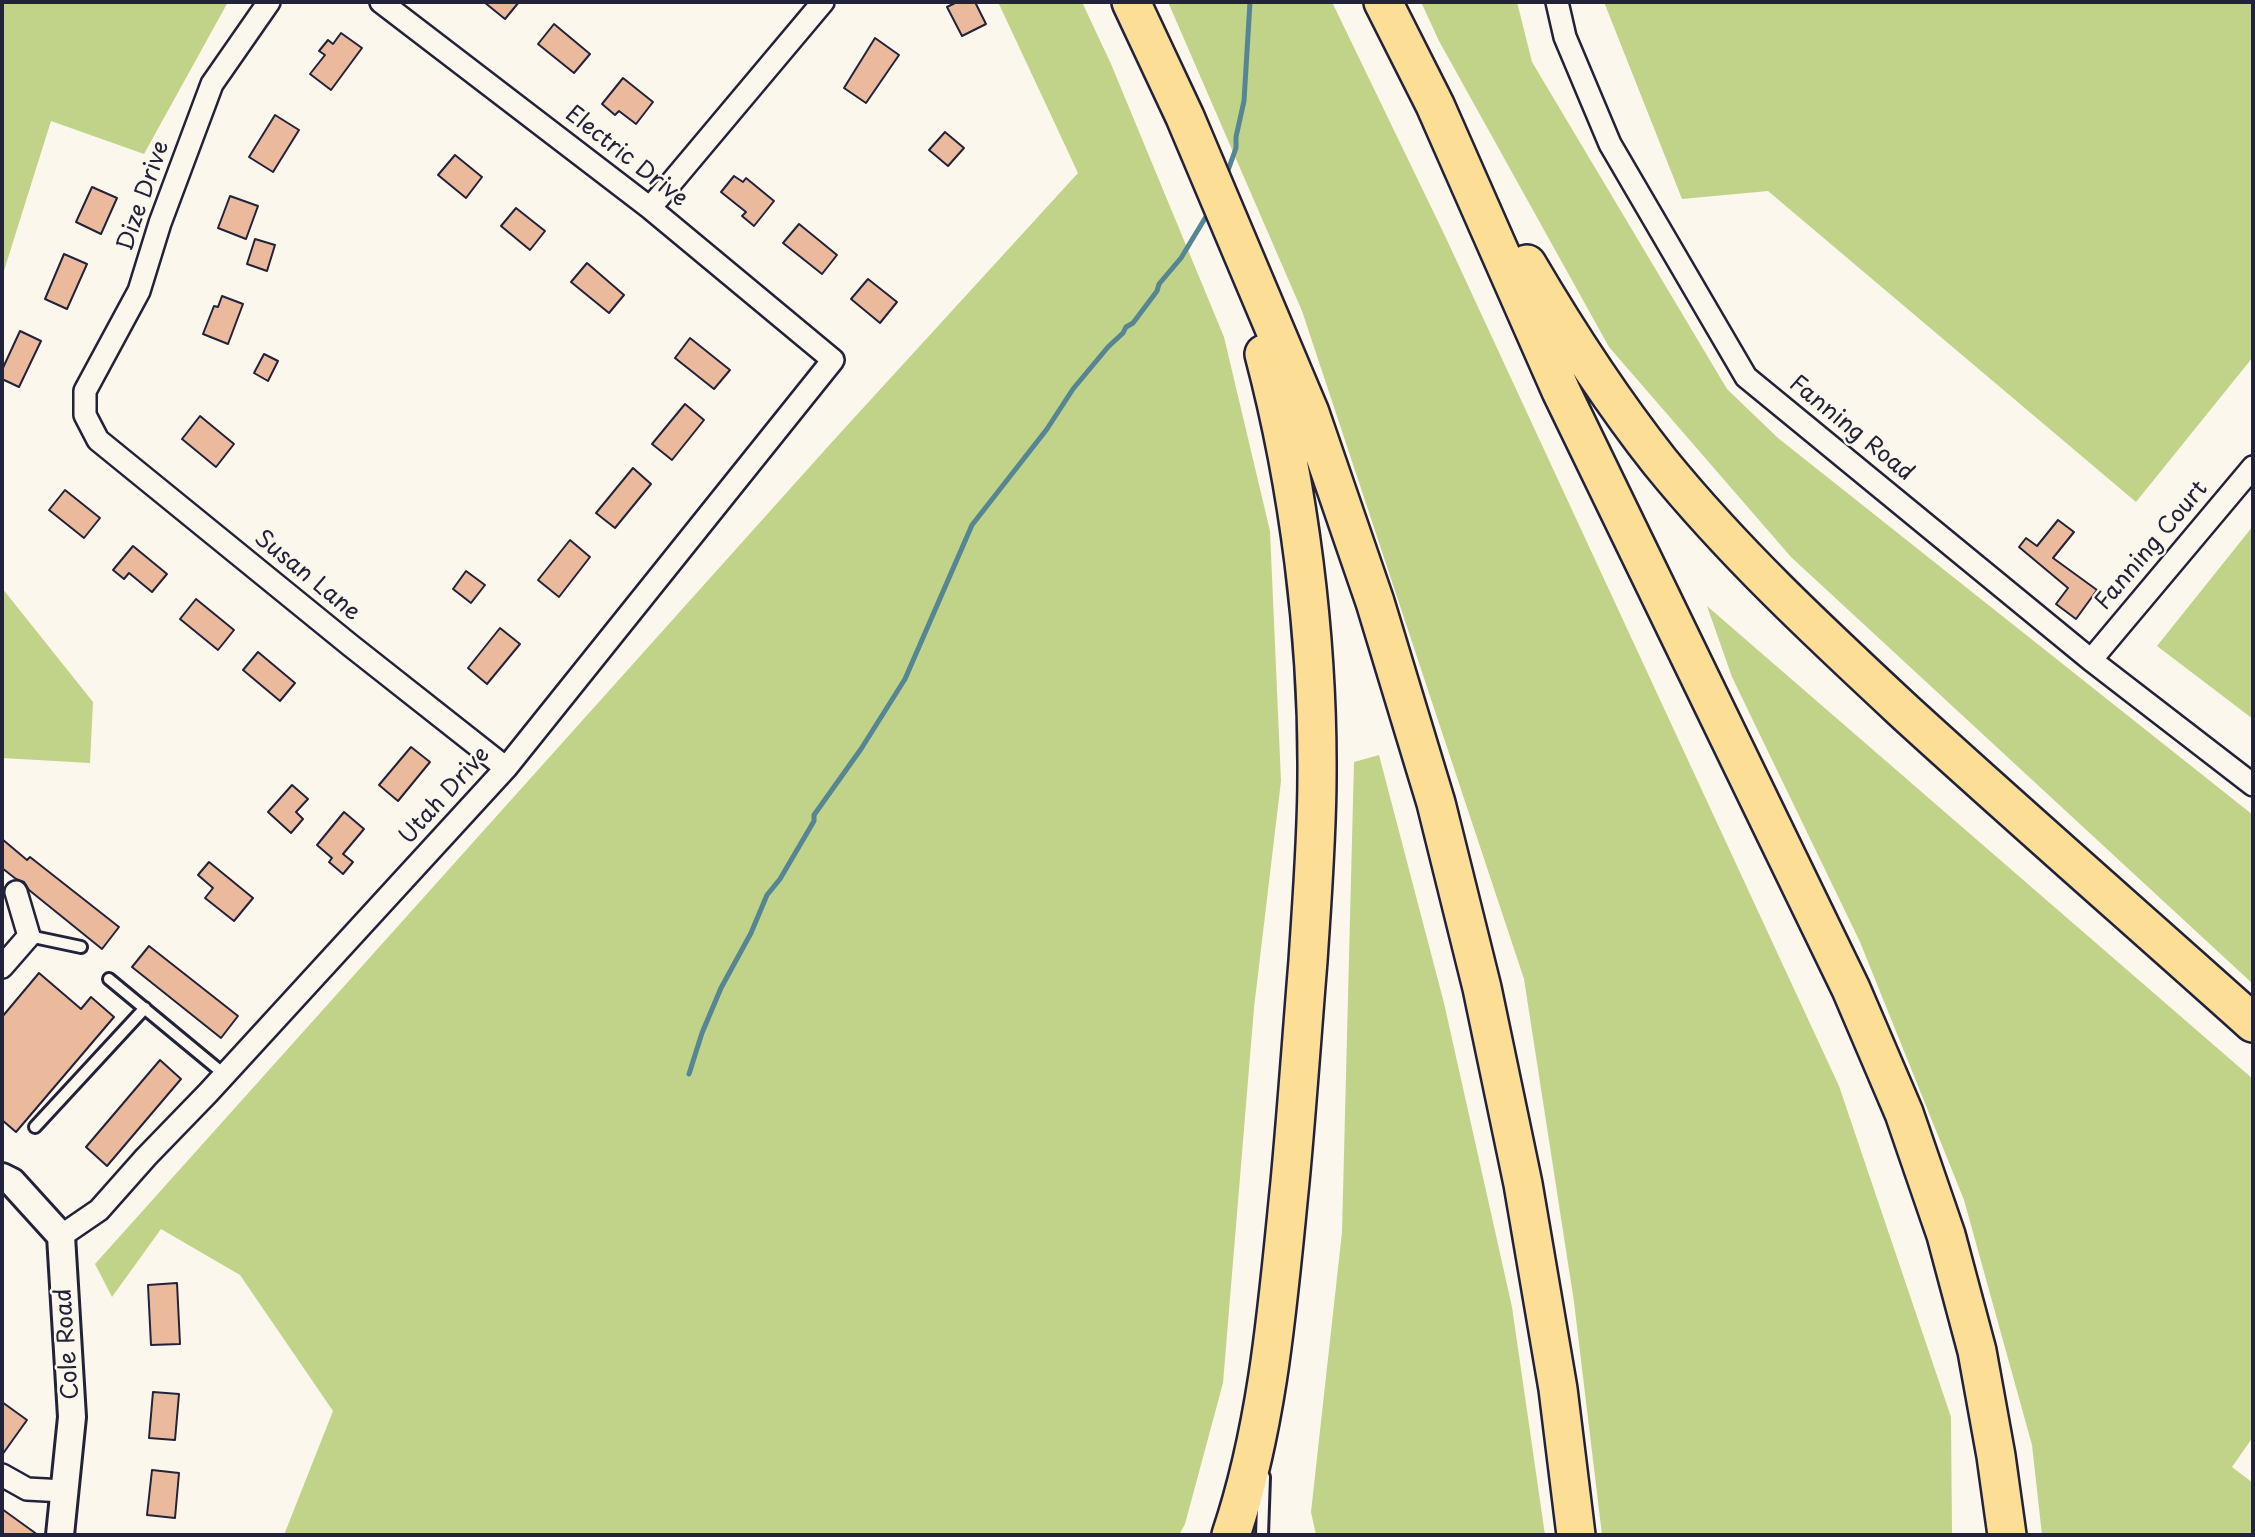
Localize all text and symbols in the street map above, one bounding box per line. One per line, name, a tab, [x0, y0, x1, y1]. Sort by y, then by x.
street label: Electric Drive	[559, 101, 693, 213]
street label: Dize Drive	[112, 137, 176, 255]
street label: Fanning Road	[1783, 370, 1919, 488]
street label: Fanning Court	[2090, 476, 2214, 616]
street label: Susan Lane	[248, 525, 366, 627]
street label: Utah Drive	[394, 742, 496, 850]
street label: Cole Road	[50, 1287, 86, 1401]

